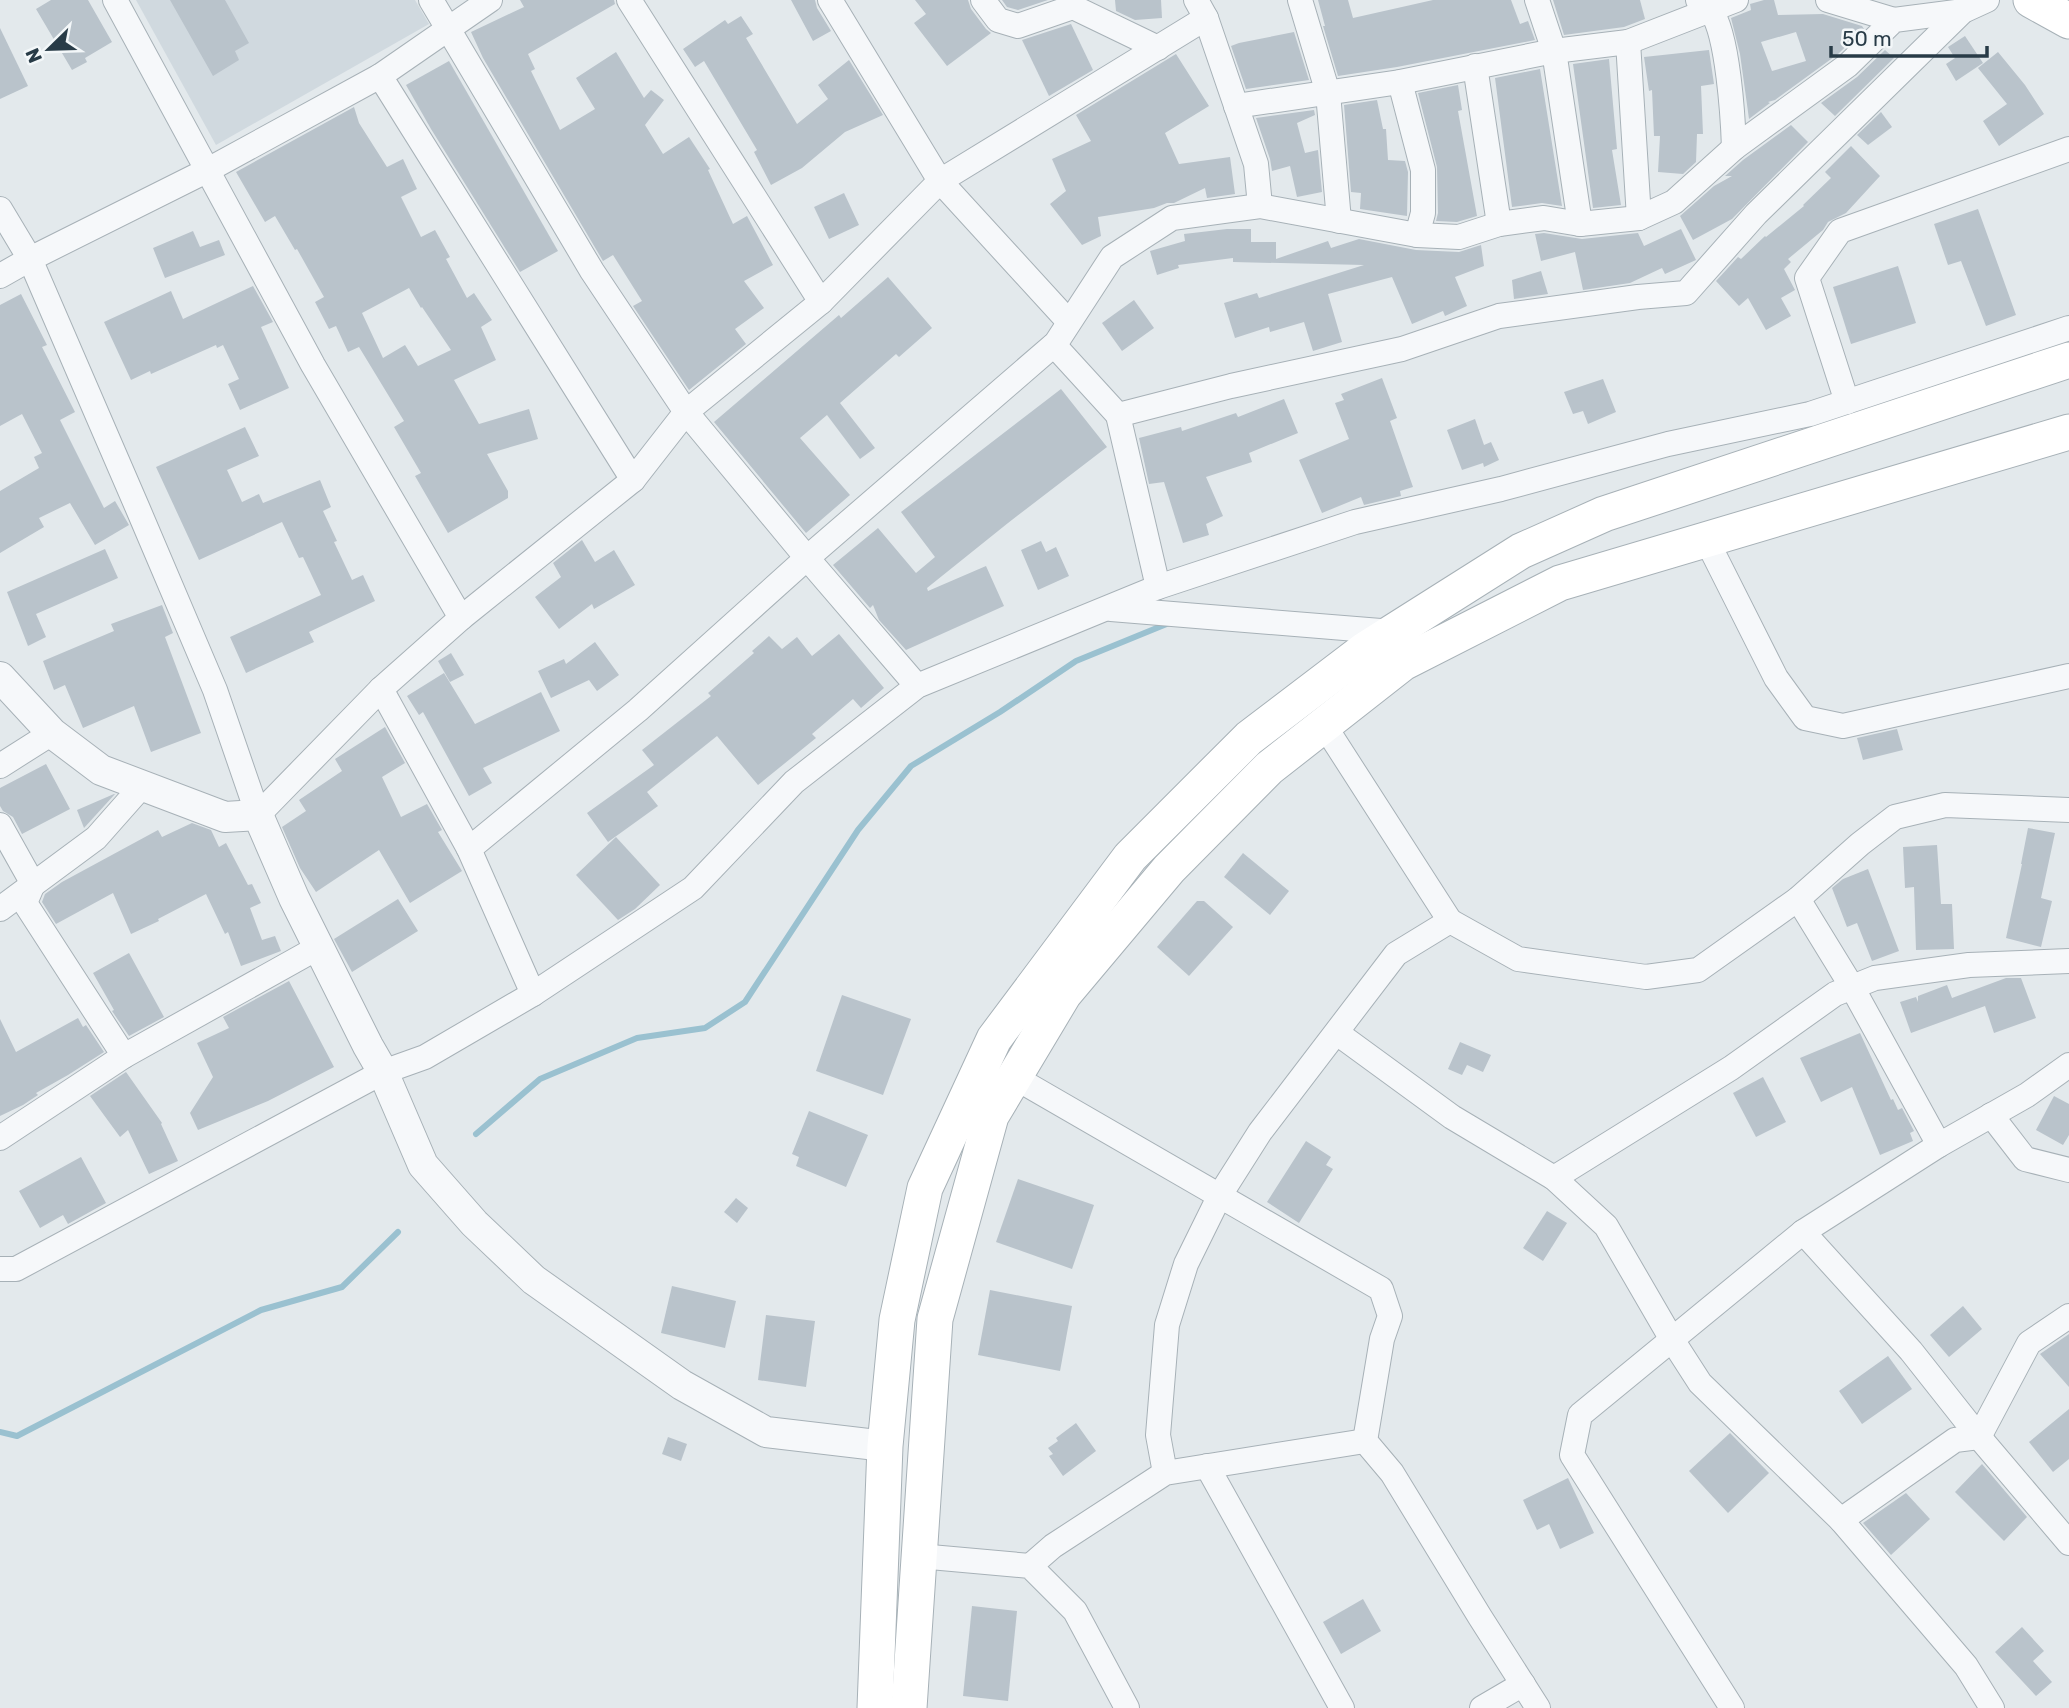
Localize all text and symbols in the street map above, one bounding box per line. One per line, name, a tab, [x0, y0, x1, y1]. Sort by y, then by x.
north arrow	[14, 14, 84, 84]
scale bar	[1831, 14, 1987, 58]
text: 50 m	[1842, 26, 1892, 51]
text: N	[21, 45, 47, 66]

